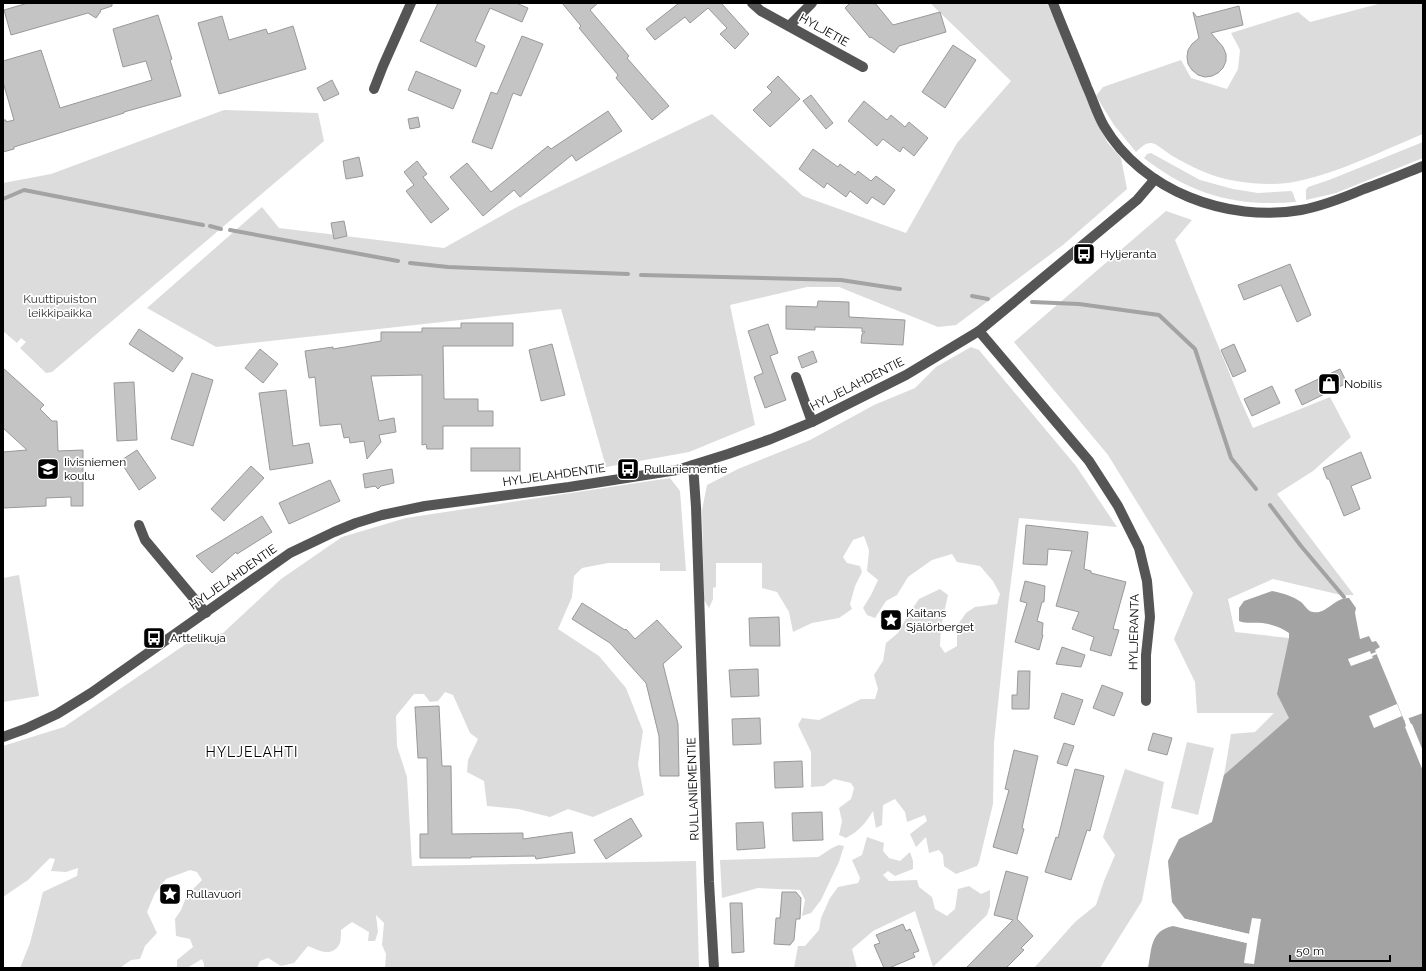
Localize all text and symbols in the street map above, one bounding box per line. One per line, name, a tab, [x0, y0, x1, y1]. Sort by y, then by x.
street label: HYLJETIE	[797, 11, 851, 49]
bus stop icon: Hyljeranta	[1071, 241, 1097, 267]
place label: Hyljeranta	[1100, 247, 1157, 261]
park label: Kuuttipuiston leikkipaikka	[23, 292, 97, 320]
street label: HYLJELAHDENTIE	[808, 354, 906, 414]
shop icon: Nobilis	[1316, 371, 1342, 397]
place label: Nobilis	[1344, 377, 1382, 391]
place label: Iivisniemen koulu	[64, 455, 126, 483]
school or university icon: Iivisniemen koulu	[35, 456, 61, 482]
bus stop icon: Rullaniementie	[615, 456, 641, 482]
street label: HYLJELAHDENTIE	[502, 461, 606, 489]
place label: Rullaniementie	[644, 462, 727, 476]
street label: HYLJELAHDENTIE	[187, 542, 279, 612]
street label: HYLJERANTA	[1126, 594, 1142, 670]
place label: Kaitans Själörberget	[906, 606, 974, 634]
place icon: Kaitans Själörberget	[878, 607, 904, 633]
bus stop icon: Arttelikuja	[141, 625, 167, 651]
place label: Arttelikuja	[170, 631, 226, 645]
street label: RULLANIEMENTIE	[684, 737, 702, 841]
district label: HYLJELAHTI	[206, 744, 298, 760]
place icon: Rullavuori	[157, 881, 183, 907]
place label: Rullavuori	[186, 887, 241, 901]
scale bar	[1290, 937, 1390, 963]
text: 50 m	[1296, 944, 1324, 958]

